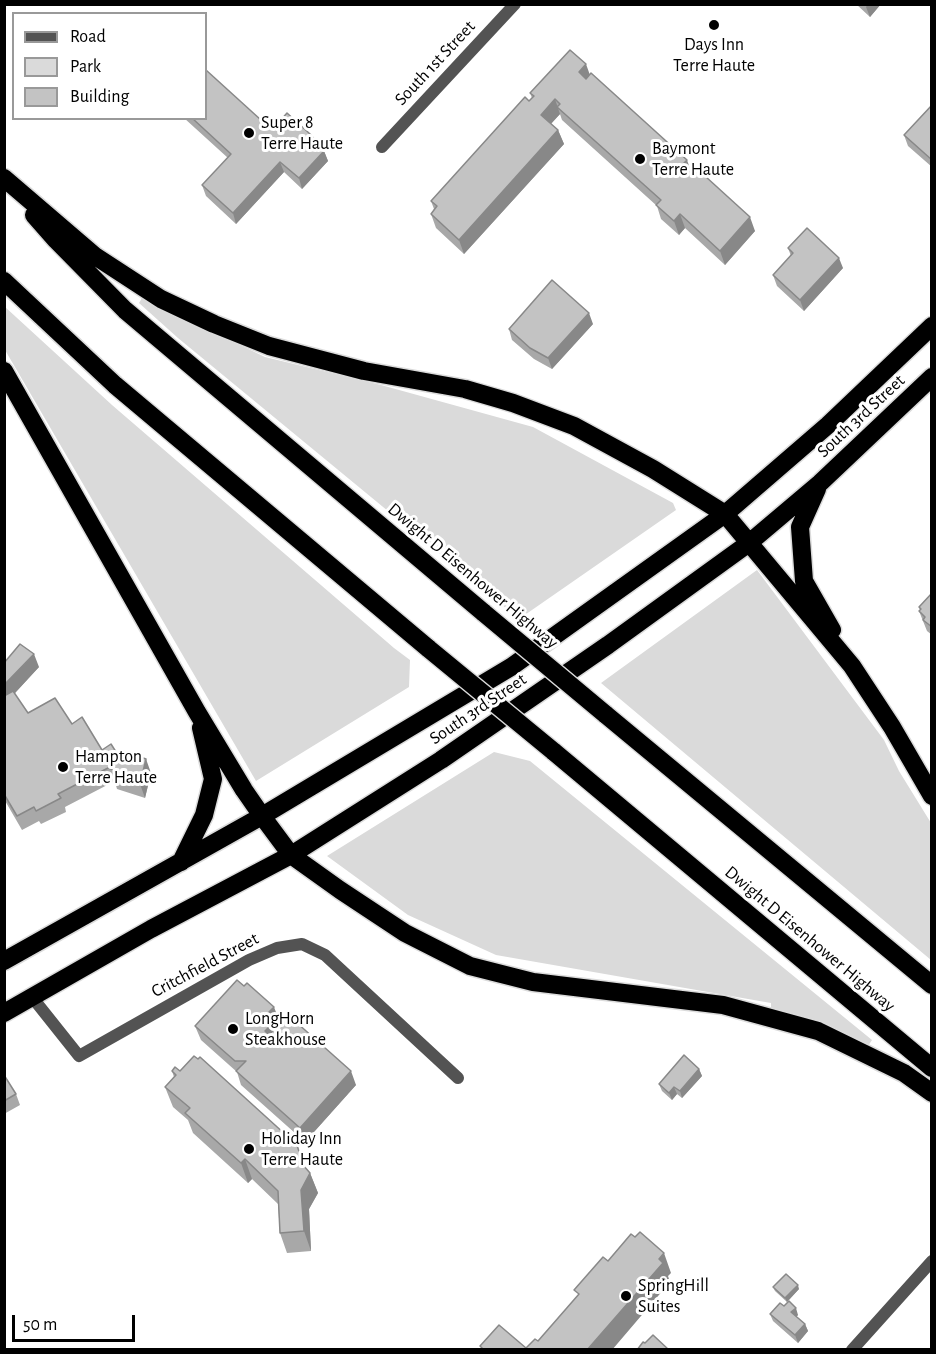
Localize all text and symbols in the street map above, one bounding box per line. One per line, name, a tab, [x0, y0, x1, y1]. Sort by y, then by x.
legend	[12, 12, 207, 120]
street label: South 1st Street	[390, 16, 480, 110]
marker: Days Inn Terre Haute	[707, 18, 721, 32]
text: Road	[70, 28, 106, 46]
place label: Days Inn Terre Haute	[673, 34, 755, 76]
text: Park	[70, 58, 101, 76]
text: Building	[70, 88, 129, 106]
place label: Super 8 Terre Haute	[261, 112, 343, 154]
marker: Super 8 Terre Haute	[242, 126, 256, 140]
place label: Baymont Terre Haute	[652, 138, 734, 180]
marker: Baymont Terre Haute	[633, 152, 647, 166]
street label: South 3rd Street	[813, 370, 909, 462]
street label: Dwight D Eisenhower Highway	[383, 498, 563, 654]
street label: South 3rd Street	[425, 669, 531, 749]
place label: Hampton Terre Haute	[75, 746, 157, 789]
marker: Hampton Terre Haute	[56, 760, 70, 774]
street label: Dwight D Eisenhower Highway	[720, 861, 900, 1017]
street label: Critchfield Street	[148, 928, 262, 1002]
place label: LongHorn Steakhouse	[245, 1008, 326, 1050]
marker: LongHorn Steakhouse	[226, 1022, 240, 1036]
place label: Holiday Inn Terre Haute	[261, 1128, 343, 1170]
marker: Holiday Inn Terre Haute	[242, 1142, 256, 1156]
place label: SpringHill Suites	[638, 1275, 709, 1318]
marker: SpringHill Suites	[619, 1289, 633, 1303]
scale bar	[15, 1303, 138, 1341]
text: 50 m	[23, 1316, 57, 1334]

